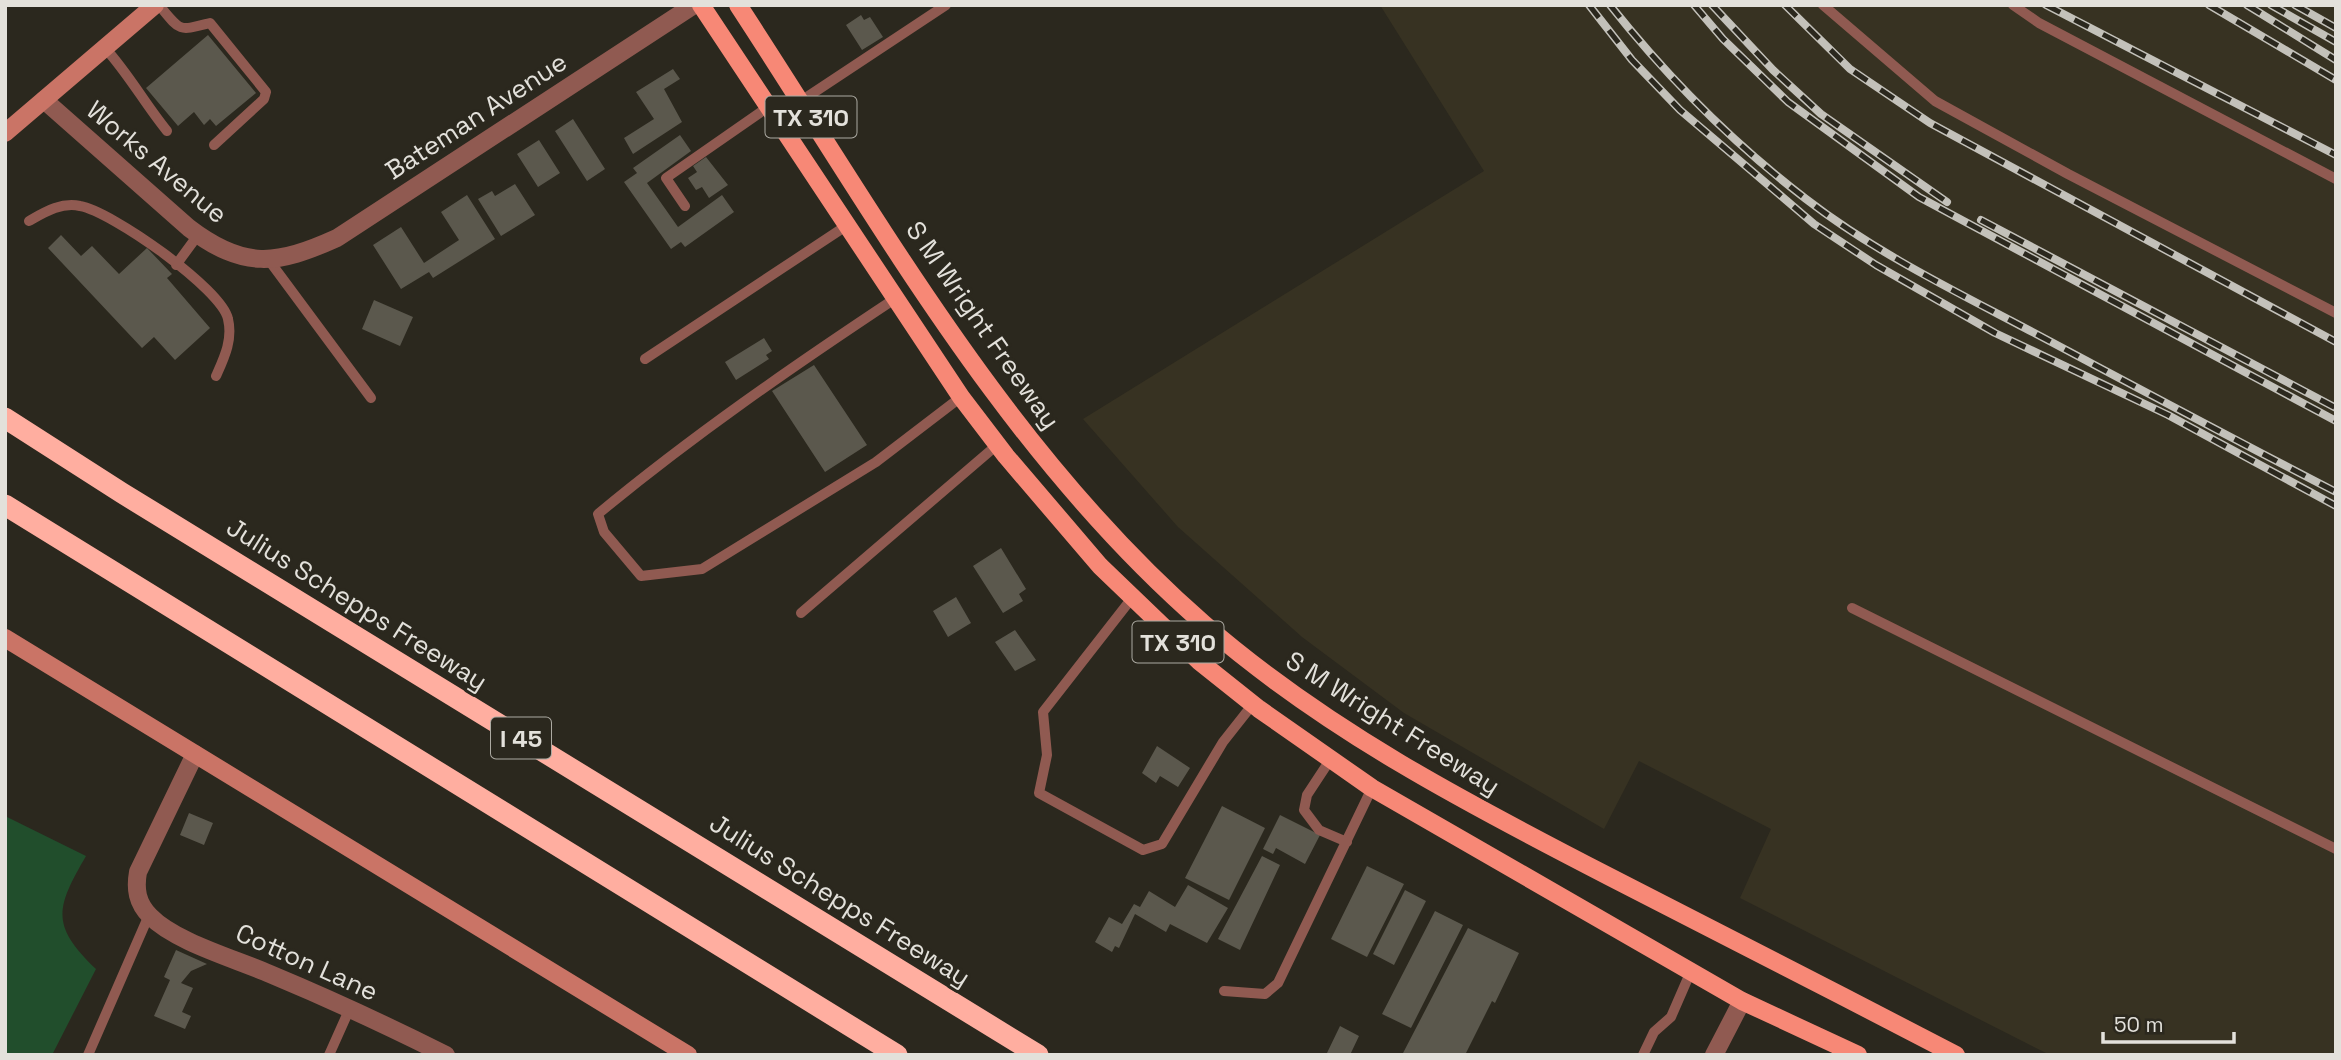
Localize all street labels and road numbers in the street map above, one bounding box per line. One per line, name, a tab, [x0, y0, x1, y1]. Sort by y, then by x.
street label: Bateman Avenue	[379, 45, 573, 187]
street label: Works Avenue	[80, 93, 234, 231]
road number: TX 310	[766, 96, 856, 138]
street label: S M Wright Freeway	[898, 214, 1068, 436]
street label: Julius Schepps Freeway	[220, 510, 494, 698]
road number: TX 310	[1132, 622, 1224, 662]
street label: S M Wright Freeway	[1280, 643, 1506, 803]
road number: I 45	[491, 718, 551, 758]
street label: Julius Schepps Freeway	[703, 806, 977, 994]
street label: Cotton Lane	[231, 916, 383, 1008]

